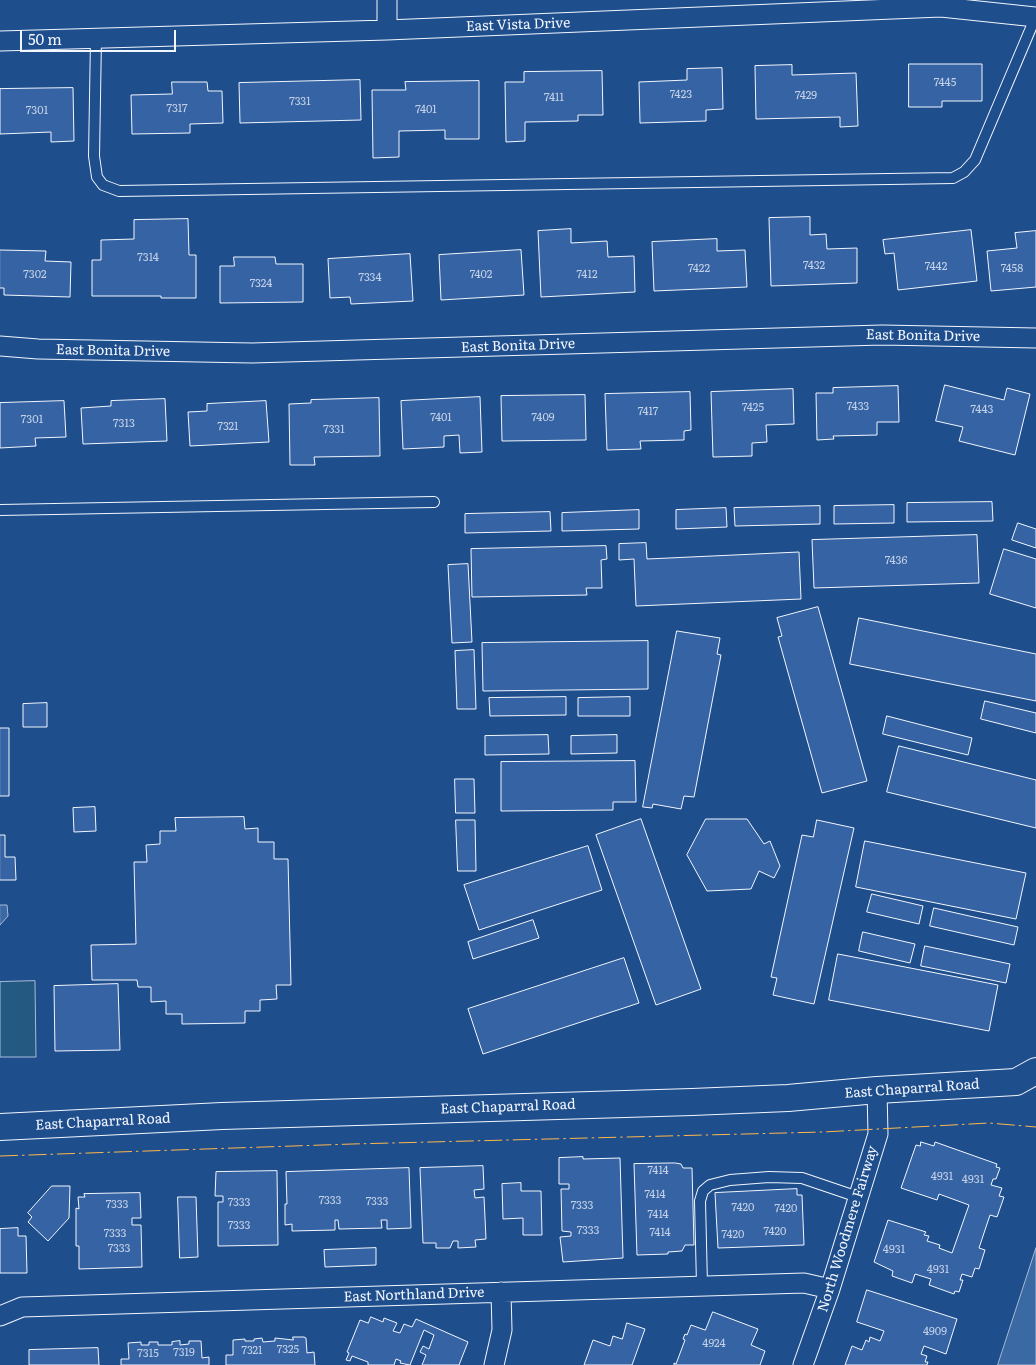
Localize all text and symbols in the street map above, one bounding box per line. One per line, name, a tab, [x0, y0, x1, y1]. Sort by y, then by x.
street label: East Vista Drive	[465, 15, 571, 35]
scale bar	[22, 20, 179, 52]
text: 50 m	[28, 27, 62, 50]
house number: 7445	[934, 76, 956, 90]
house number: 7423	[670, 88, 692, 102]
house number: 7429	[795, 89, 817, 103]
house number: 7411	[544, 91, 564, 105]
house number: 7331	[289, 95, 311, 109]
house number: 7317	[166, 102, 188, 116]
house number: 7401	[415, 103, 437, 117]
house number: 7301	[26, 104, 48, 118]
house number: 7314	[137, 251, 159, 265]
house number: 7432	[803, 259, 825, 273]
house number: 7442	[925, 260, 947, 274]
house number: 7422	[688, 262, 710, 276]
house number: 7458	[1001, 262, 1023, 276]
house number: 7302	[23, 268, 47, 282]
house number: 7402	[470, 268, 492, 282]
house number: 7412	[577, 268, 597, 282]
house number: 7334	[358, 271, 382, 285]
house number: 7324	[250, 277, 272, 291]
street label: East Bonita Drive	[866, 327, 980, 345]
street label: East Bonita Drive	[461, 336, 575, 356]
street label: East Bonita Drive	[56, 342, 170, 360]
house number: 7433	[847, 400, 869, 414]
house number: 7425	[742, 401, 764, 415]
house number: 7443	[971, 403, 993, 417]
house number: 7417	[638, 405, 658, 419]
house number: 7401	[430, 411, 452, 425]
house number: 7409	[532, 411, 554, 425]
house number: 7301	[21, 413, 43, 427]
house number: 7313	[113, 417, 135, 431]
house number: 7321	[217, 420, 239, 434]
house number: 7331	[323, 423, 345, 437]
house number: 7436	[885, 554, 907, 568]
street label: East Chaparral Road	[844, 1076, 980, 1102]
street label: East Chaparral Road	[440, 1096, 576, 1118]
street label: East Chaparral Road	[35, 1110, 171, 1134]
street label: North Woodmere Fairway	[815, 1144, 881, 1314]
house number: 7414	[648, 1164, 668, 1178]
house number: 4931	[931, 1170, 953, 1184]
house number: 4931	[962, 1173, 984, 1187]
house number: 7414	[645, 1188, 665, 1202]
house number: 7333	[319, 1194, 341, 1208]
house number: 7333	[366, 1195, 388, 1209]
house number: 7333	[228, 1196, 250, 1210]
house number: 7333	[106, 1198, 128, 1212]
house number: 7333	[571, 1199, 593, 1213]
house number: 7420	[732, 1201, 754, 1215]
house number: 7420	[775, 1202, 797, 1216]
house number: 7414	[648, 1208, 668, 1222]
house number: 7333	[228, 1219, 250, 1233]
house number: 7333	[577, 1224, 599, 1238]
house number: 7420	[764, 1225, 786, 1239]
house number: 7414	[650, 1226, 670, 1240]
house number: 7333	[104, 1227, 126, 1241]
house number: 7420	[722, 1228, 744, 1242]
house number: 7333	[108, 1242, 130, 1256]
house number: 4931	[883, 1243, 905, 1257]
house number: 4931	[927, 1263, 949, 1277]
street label: East Northland Drive	[343, 1284, 485, 1306]
house number: 4909	[923, 1325, 947, 1339]
house number: 4924	[702, 1337, 726, 1351]
house number: 7325	[277, 1343, 299, 1357]
house number: 7321	[241, 1344, 263, 1358]
house number: 7319	[173, 1346, 195, 1360]
house number: 7315	[137, 1347, 159, 1361]

